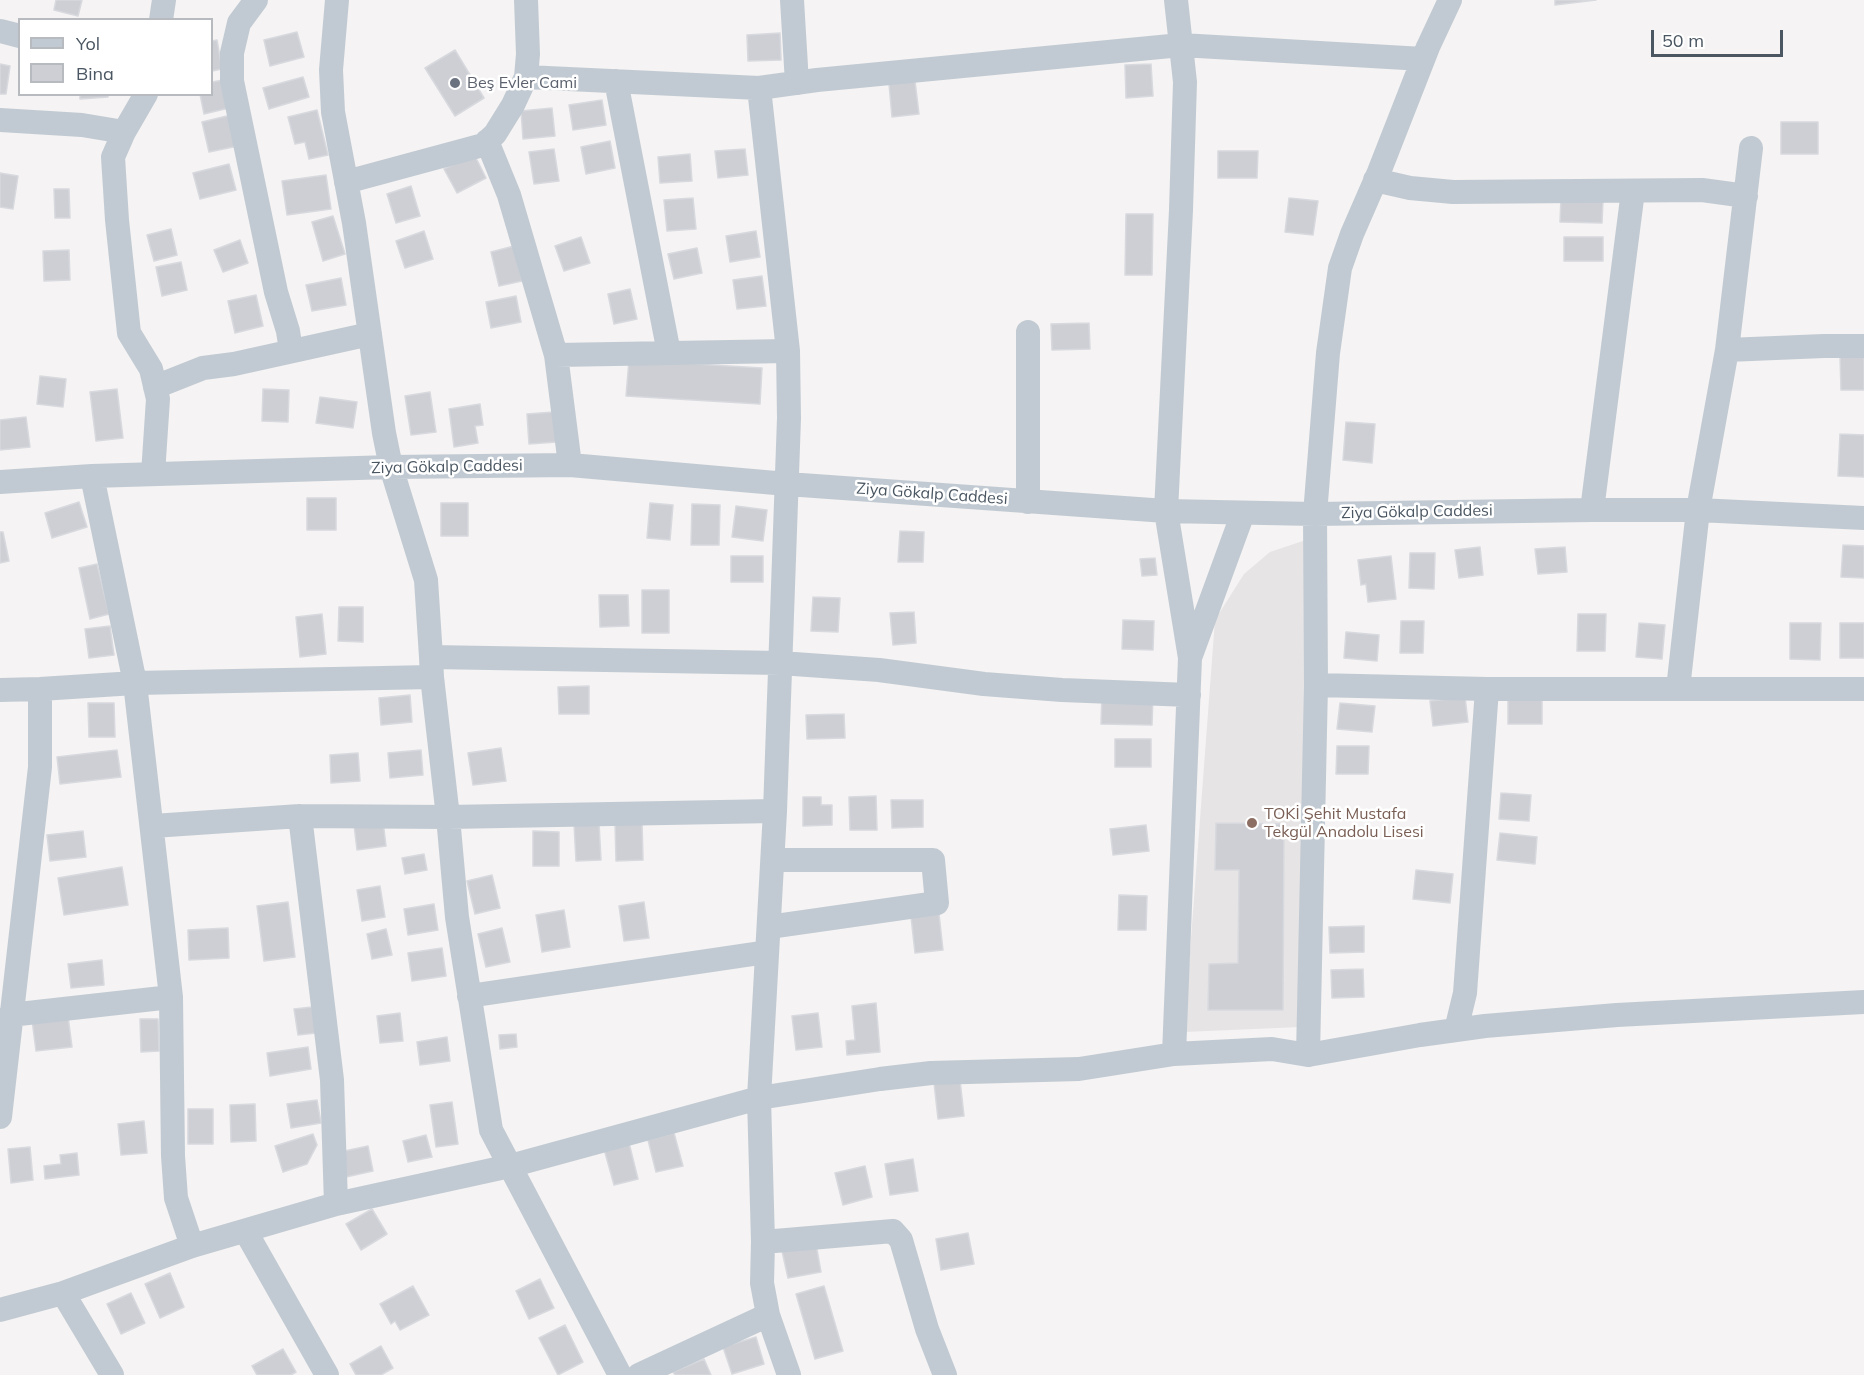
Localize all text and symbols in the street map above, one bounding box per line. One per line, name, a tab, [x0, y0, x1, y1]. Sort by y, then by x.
legend	[18, 18, 213, 96]
scale bar	[1654, 18, 1786, 56]
text: 50 m	[1662, 29, 1704, 52]
text: Yol	[76, 32, 100, 55]
text: Bina	[76, 62, 114, 85]
place label: Beş Evler Cami	[467, 73, 577, 93]
marker: Beş Evler Cami	[448, 76, 462, 90]
street label: Ziya Gökalp Caddesi	[371, 456, 523, 478]
street label: Ziya Gökalp Caddesi	[856, 479, 1008, 509]
street label: Ziya Gökalp Caddesi	[1341, 501, 1493, 523]
place label: TOKİ Şehit Mustafa Tekgül Anadolu Lisesi	[1264, 804, 1424, 842]
marker: TOKİ Şehit Mustafa Tekgül Anadolu Lisesi	[1245, 816, 1259, 830]

